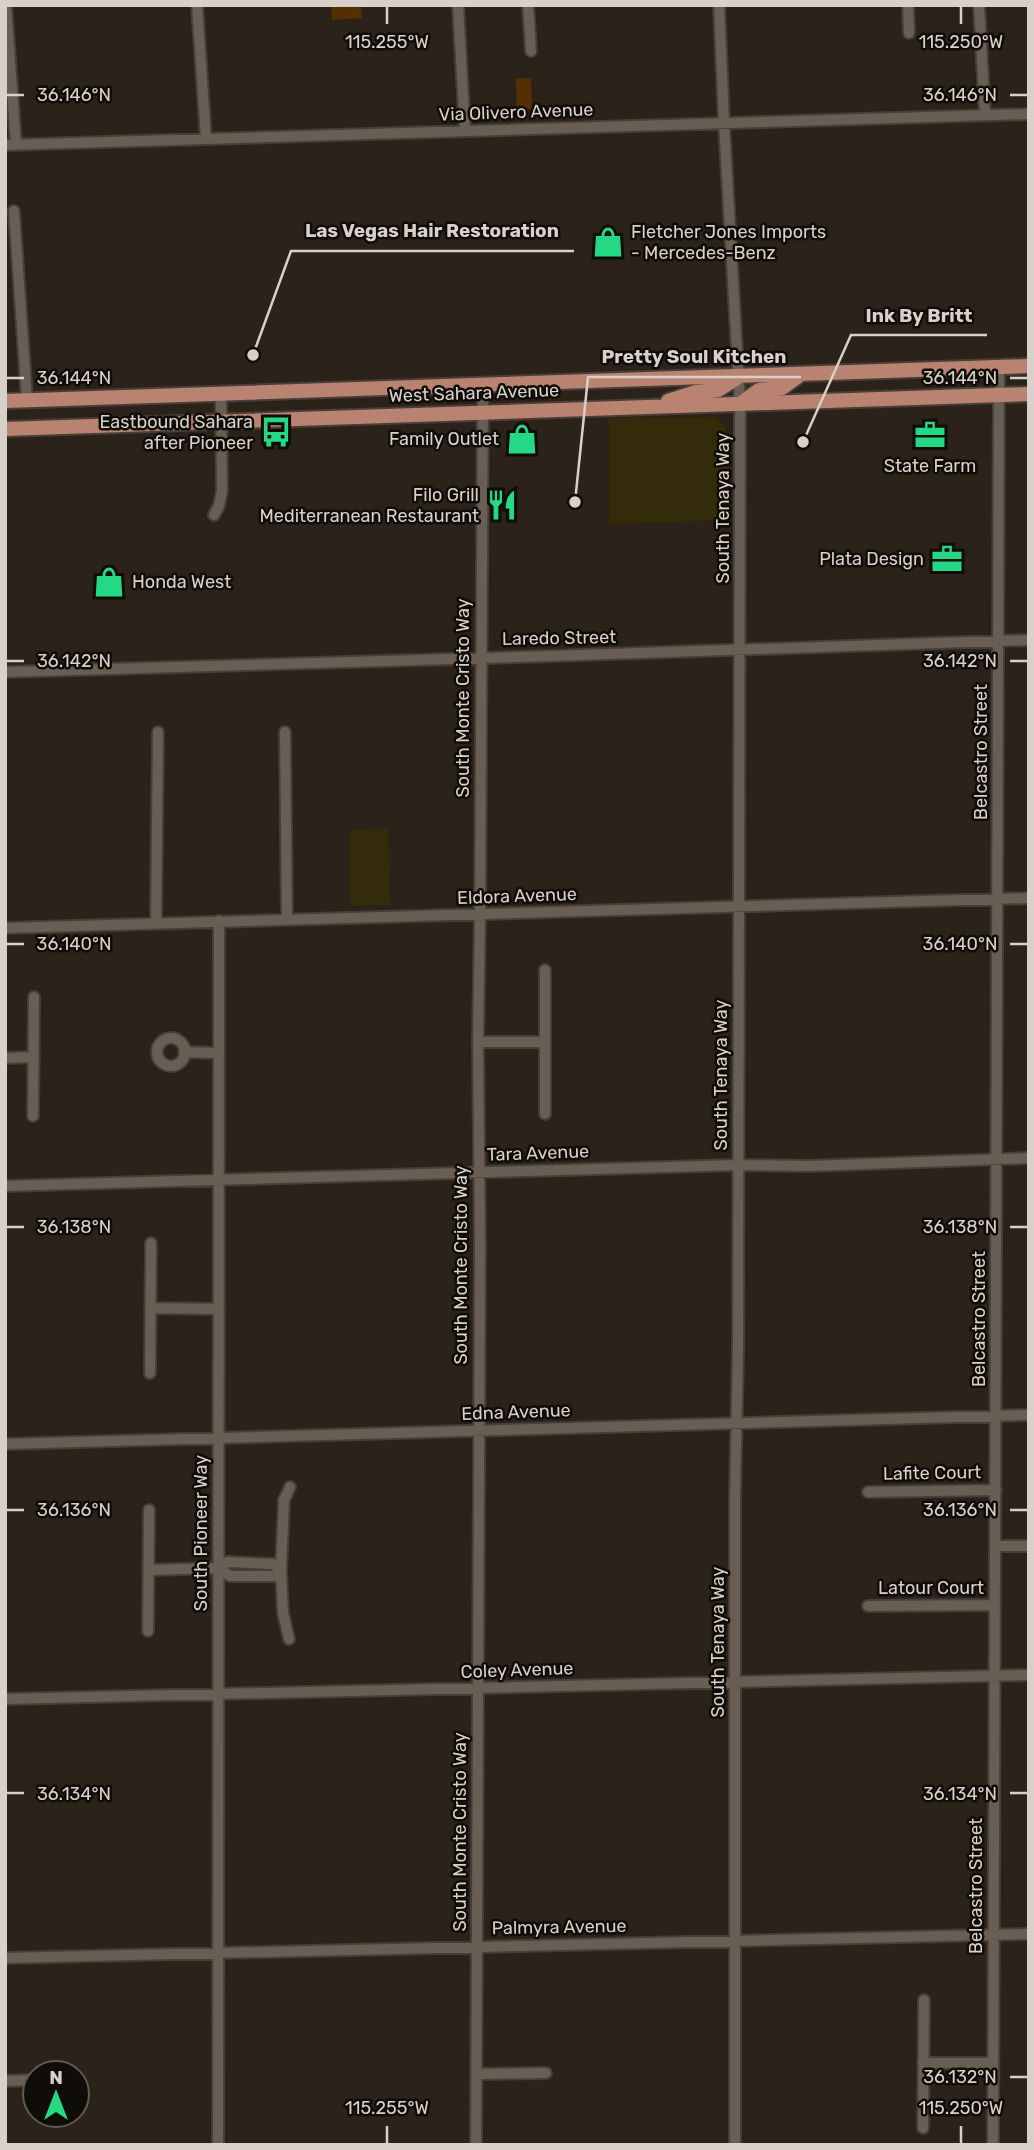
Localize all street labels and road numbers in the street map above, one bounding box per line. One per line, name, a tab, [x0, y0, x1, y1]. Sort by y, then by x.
street label: Via Olivero Avenue	[438, 98, 594, 126]
street label: West Sahara Avenue	[388, 379, 560, 407]
street label: South Tenaya Way	[712, 432, 734, 584]
street label: South Monte Cristo Way	[452, 598, 474, 798]
street label: Laredo Street	[502, 626, 616, 650]
street label: Belcastro Street	[970, 684, 992, 820]
street label: Eldora Avenue	[457, 883, 577, 909]
street label: South Tenaya Way	[710, 999, 732, 1151]
street label: Tara Avenue	[486, 1140, 590, 1166]
street label: South Monte Cristo Way	[450, 1165, 472, 1365]
street label: Belcastro Street	[968, 1251, 990, 1387]
street label: Edna Avenue	[461, 1399, 571, 1425]
street label: South Pioneer Way	[190, 1455, 212, 1611]
street label: Lafite Court	[883, 1461, 981, 1485]
street label: South Tenaya Way	[707, 1566, 729, 1718]
street label: Latour Court	[878, 1577, 984, 1599]
street label: Coley Avenue	[460, 1657, 574, 1683]
street label: South Monte Cristo Way	[449, 1732, 471, 1932]
street label: Belcastro Street	[965, 1818, 987, 1954]
street label: Palmyra Avenue	[491, 1915, 627, 1939]

